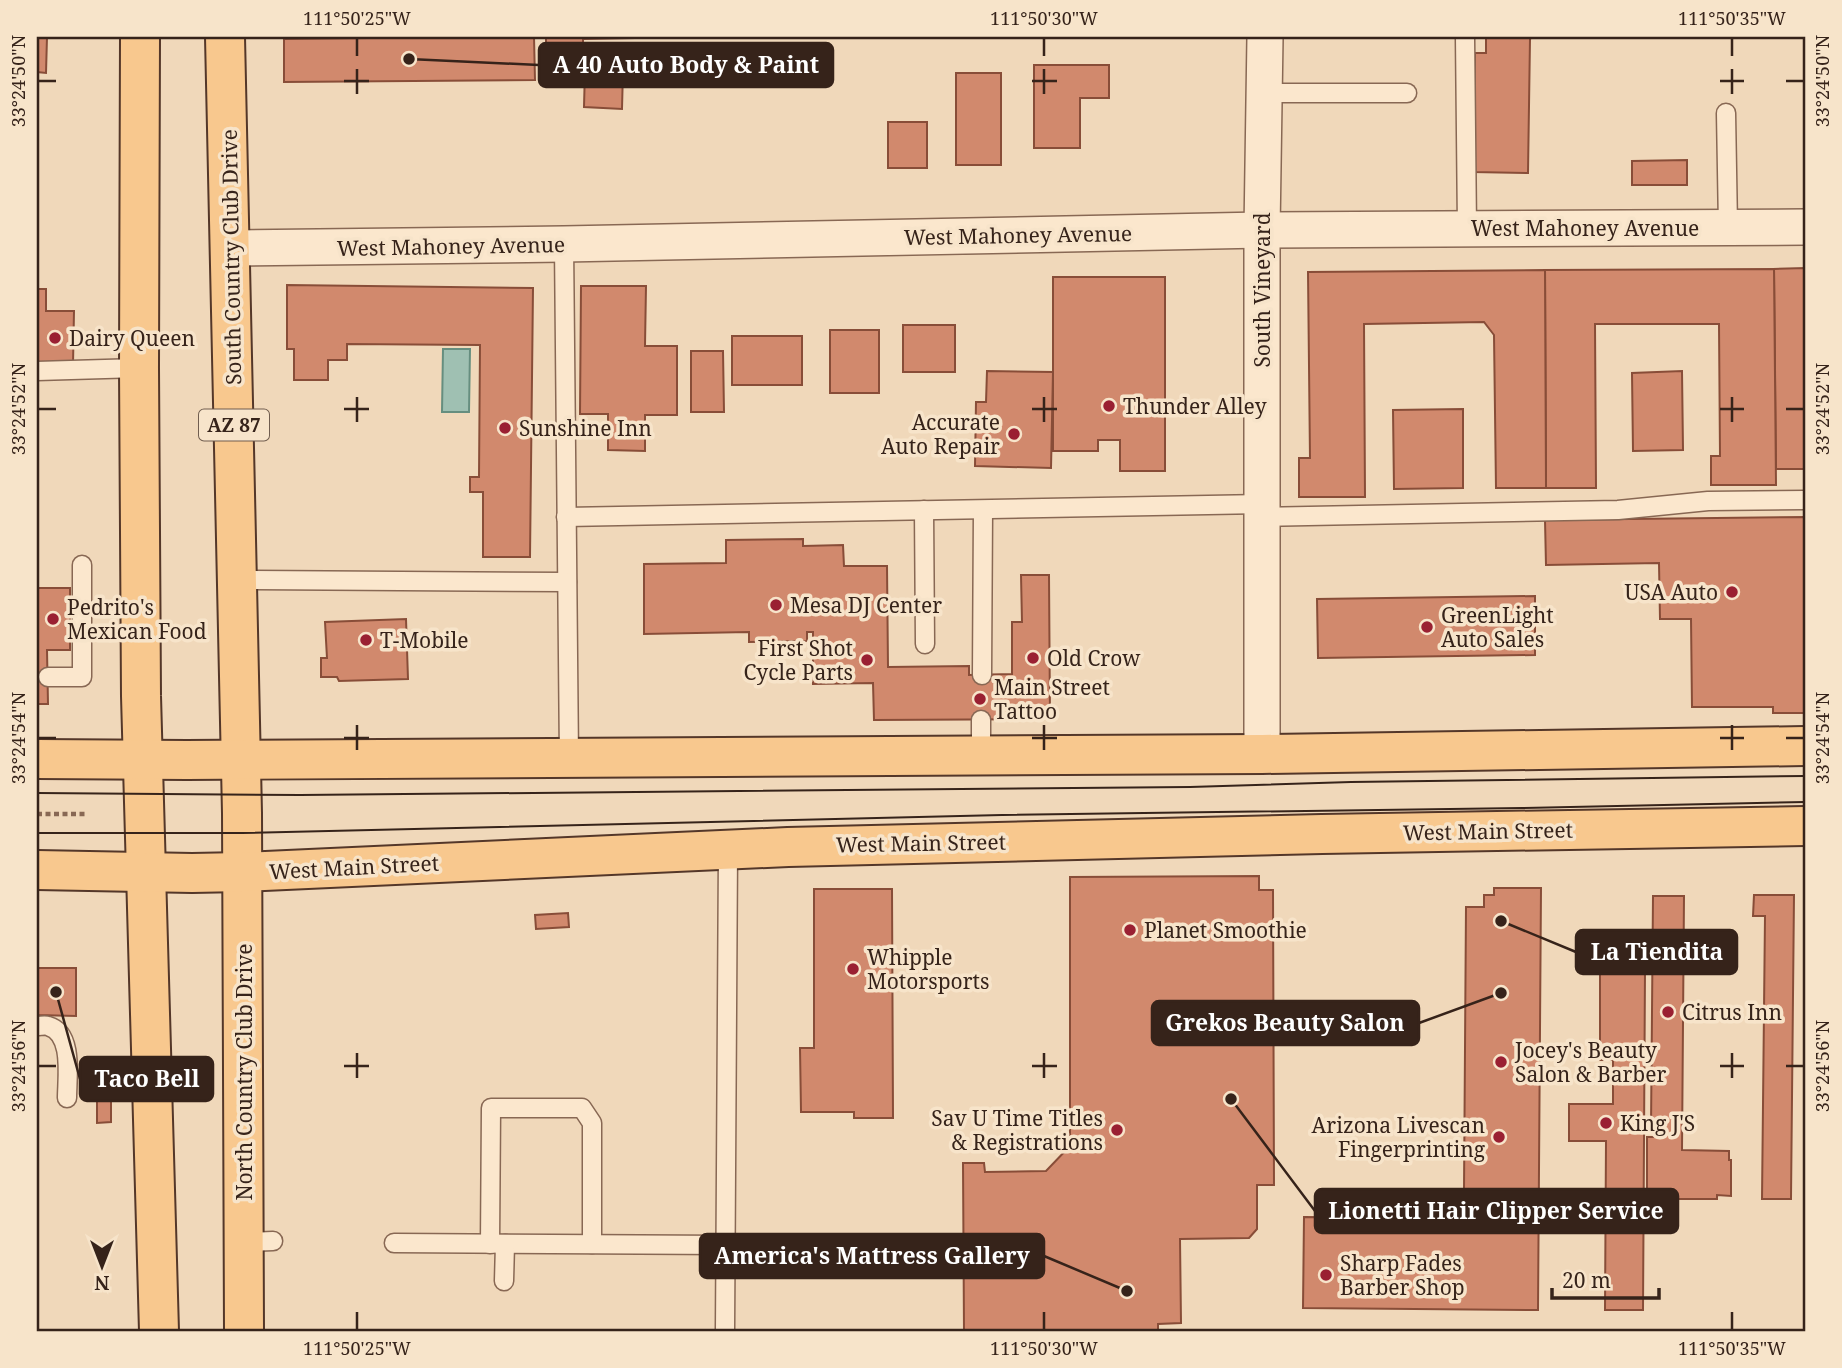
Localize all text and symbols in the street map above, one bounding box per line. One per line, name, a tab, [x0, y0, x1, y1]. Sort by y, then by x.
text: 111°50'25"W	[303, 6, 411, 30]
text: 111°50'30"W	[990, 6, 1098, 30]
text: 111°50'35"W	[1678, 6, 1786, 30]
text: 33°24'50"N	[6, 34, 30, 127]
text: 33°24'50"N	[1810, 34, 1834, 127]
callout: A 40 Auto Body & Paint	[539, 43, 833, 87]
text: A 40 Auto Body & Paint	[553, 48, 819, 80]
street label: South Country Club Drive	[215, 129, 247, 385]
street label: South Vineyard	[1248, 212, 1276, 368]
street label: West Mahoney Avenue	[1471, 214, 1699, 242]
street label: West Mahoney Avenue	[904, 219, 1132, 251]
street label: West Mahoney Avenue	[337, 230, 565, 262]
place label: Dairy Queen	[69, 324, 195, 352]
marker: Dairy Queen	[47, 330, 63, 346]
text: 33°24'52"N	[6, 362, 30, 455]
text: 33°24'52"N	[1810, 362, 1834, 455]
place label: Thunder Alley	[1123, 392, 1267, 420]
marker: Thunder Alley	[1101, 398, 1117, 414]
place label: Accurate Auto Repair	[881, 408, 1000, 460]
road number: AZ 87	[199, 410, 269, 440]
place label: Sunshine Inn	[519, 414, 652, 442]
marker: Sunshine Inn	[497, 420, 513, 436]
marker: Accurate Auto Repair	[1006, 426, 1022, 442]
place label: USA Auto	[1624, 578, 1718, 606]
marker: USA Auto	[1724, 584, 1740, 600]
place label: Mesa DJ Center	[790, 591, 942, 619]
place label: Pedrito's Mexican Food	[67, 593, 207, 645]
marker: Mesa DJ Center	[768, 597, 784, 613]
place label: GreenLight Auto Sales	[1441, 601, 1554, 653]
marker: Pedrito's Mexican Food	[45, 611, 61, 627]
marker: GreenLight Auto Sales	[1419, 619, 1435, 635]
place label: T-Mobile	[380, 626, 469, 654]
marker: T-Mobile	[358, 632, 374, 648]
place label: First Shot Cycle Parts	[743, 634, 853, 686]
place label: Old Crow	[1047, 644, 1141, 672]
marker: Old Crow	[1025, 650, 1041, 666]
marker: First Shot Cycle Parts	[859, 652, 875, 668]
place label: Main Street Tattoo	[994, 673, 1110, 725]
text: 33°24'54"N	[6, 691, 30, 784]
marker: Main Street Tattoo	[972, 691, 988, 707]
text: 33°24'54"N	[1810, 691, 1834, 784]
street label: West Main Street	[1403, 816, 1573, 846]
street label: West Main Street	[836, 828, 1006, 858]
street label: West Main Street	[268, 849, 440, 885]
place label: Planet Smoothie	[1144, 916, 1307, 944]
marker: Planet Smoothie	[1122, 922, 1138, 938]
callout: La Tiendita	[1576, 930, 1737, 974]
text: La Tiendita	[1591, 935, 1723, 967]
street label: North Country Club Drive	[230, 943, 258, 1201]
place label: Whipple Motorsports	[867, 943, 989, 995]
marker: Whipple Motorsports	[845, 961, 861, 977]
place label: Citrus Inn	[1682, 998, 1782, 1026]
callout: Grekos Beauty Salon	[1152, 1001, 1419, 1045]
marker: Citrus Inn	[1660, 1004, 1676, 1020]
text: Grekos Beauty Salon	[1165, 1006, 1405, 1038]
text: 33°24'56"N	[6, 1019, 30, 1112]
text: 33°24'56"N	[1810, 1019, 1834, 1112]
place label: Jocey's Beauty Salon & Barber	[1514, 1036, 1666, 1088]
marker: Jocey's Beauty Salon & Barber	[1493, 1054, 1509, 1070]
callout: Taco Bell	[80, 1057, 213, 1101]
text: Taco Bell	[94, 1062, 200, 1094]
place label: Sav U Time Titles & Registrations	[931, 1104, 1103, 1156]
place label: King J'S	[1620, 1109, 1695, 1137]
place label: Arizona Livescan Fingerprinting	[1312, 1111, 1486, 1163]
marker: King J'S	[1598, 1115, 1614, 1131]
marker: Sav U Time Titles & Registrations	[1109, 1122, 1125, 1138]
marker: Arizona Livescan Fingerprinting	[1491, 1129, 1507, 1145]
callout: Lionetti Hair Clipper Service	[1315, 1189, 1678, 1233]
text: Lionetti Hair Clipper Service	[1328, 1194, 1664, 1226]
north arrow	[66, 1232, 136, 1302]
callout: America's Mattress Gallery	[700, 1234, 1044, 1278]
text: America's Mattress Gallery	[714, 1239, 1031, 1271]
place label: Sharp Fades Barber Shop	[1340, 1249, 1465, 1301]
scale bar	[1552, 1256, 1658, 1300]
text: 20 m	[1562, 1266, 1611, 1294]
marker: Sharp Fades Barber Shop	[1318, 1267, 1334, 1283]
text: N	[94, 1270, 109, 1296]
text: 111°50'25"W	[303, 1336, 411, 1360]
text: 111°50'30"W	[990, 1336, 1098, 1360]
text: 111°50'35"W	[1678, 1336, 1786, 1360]

